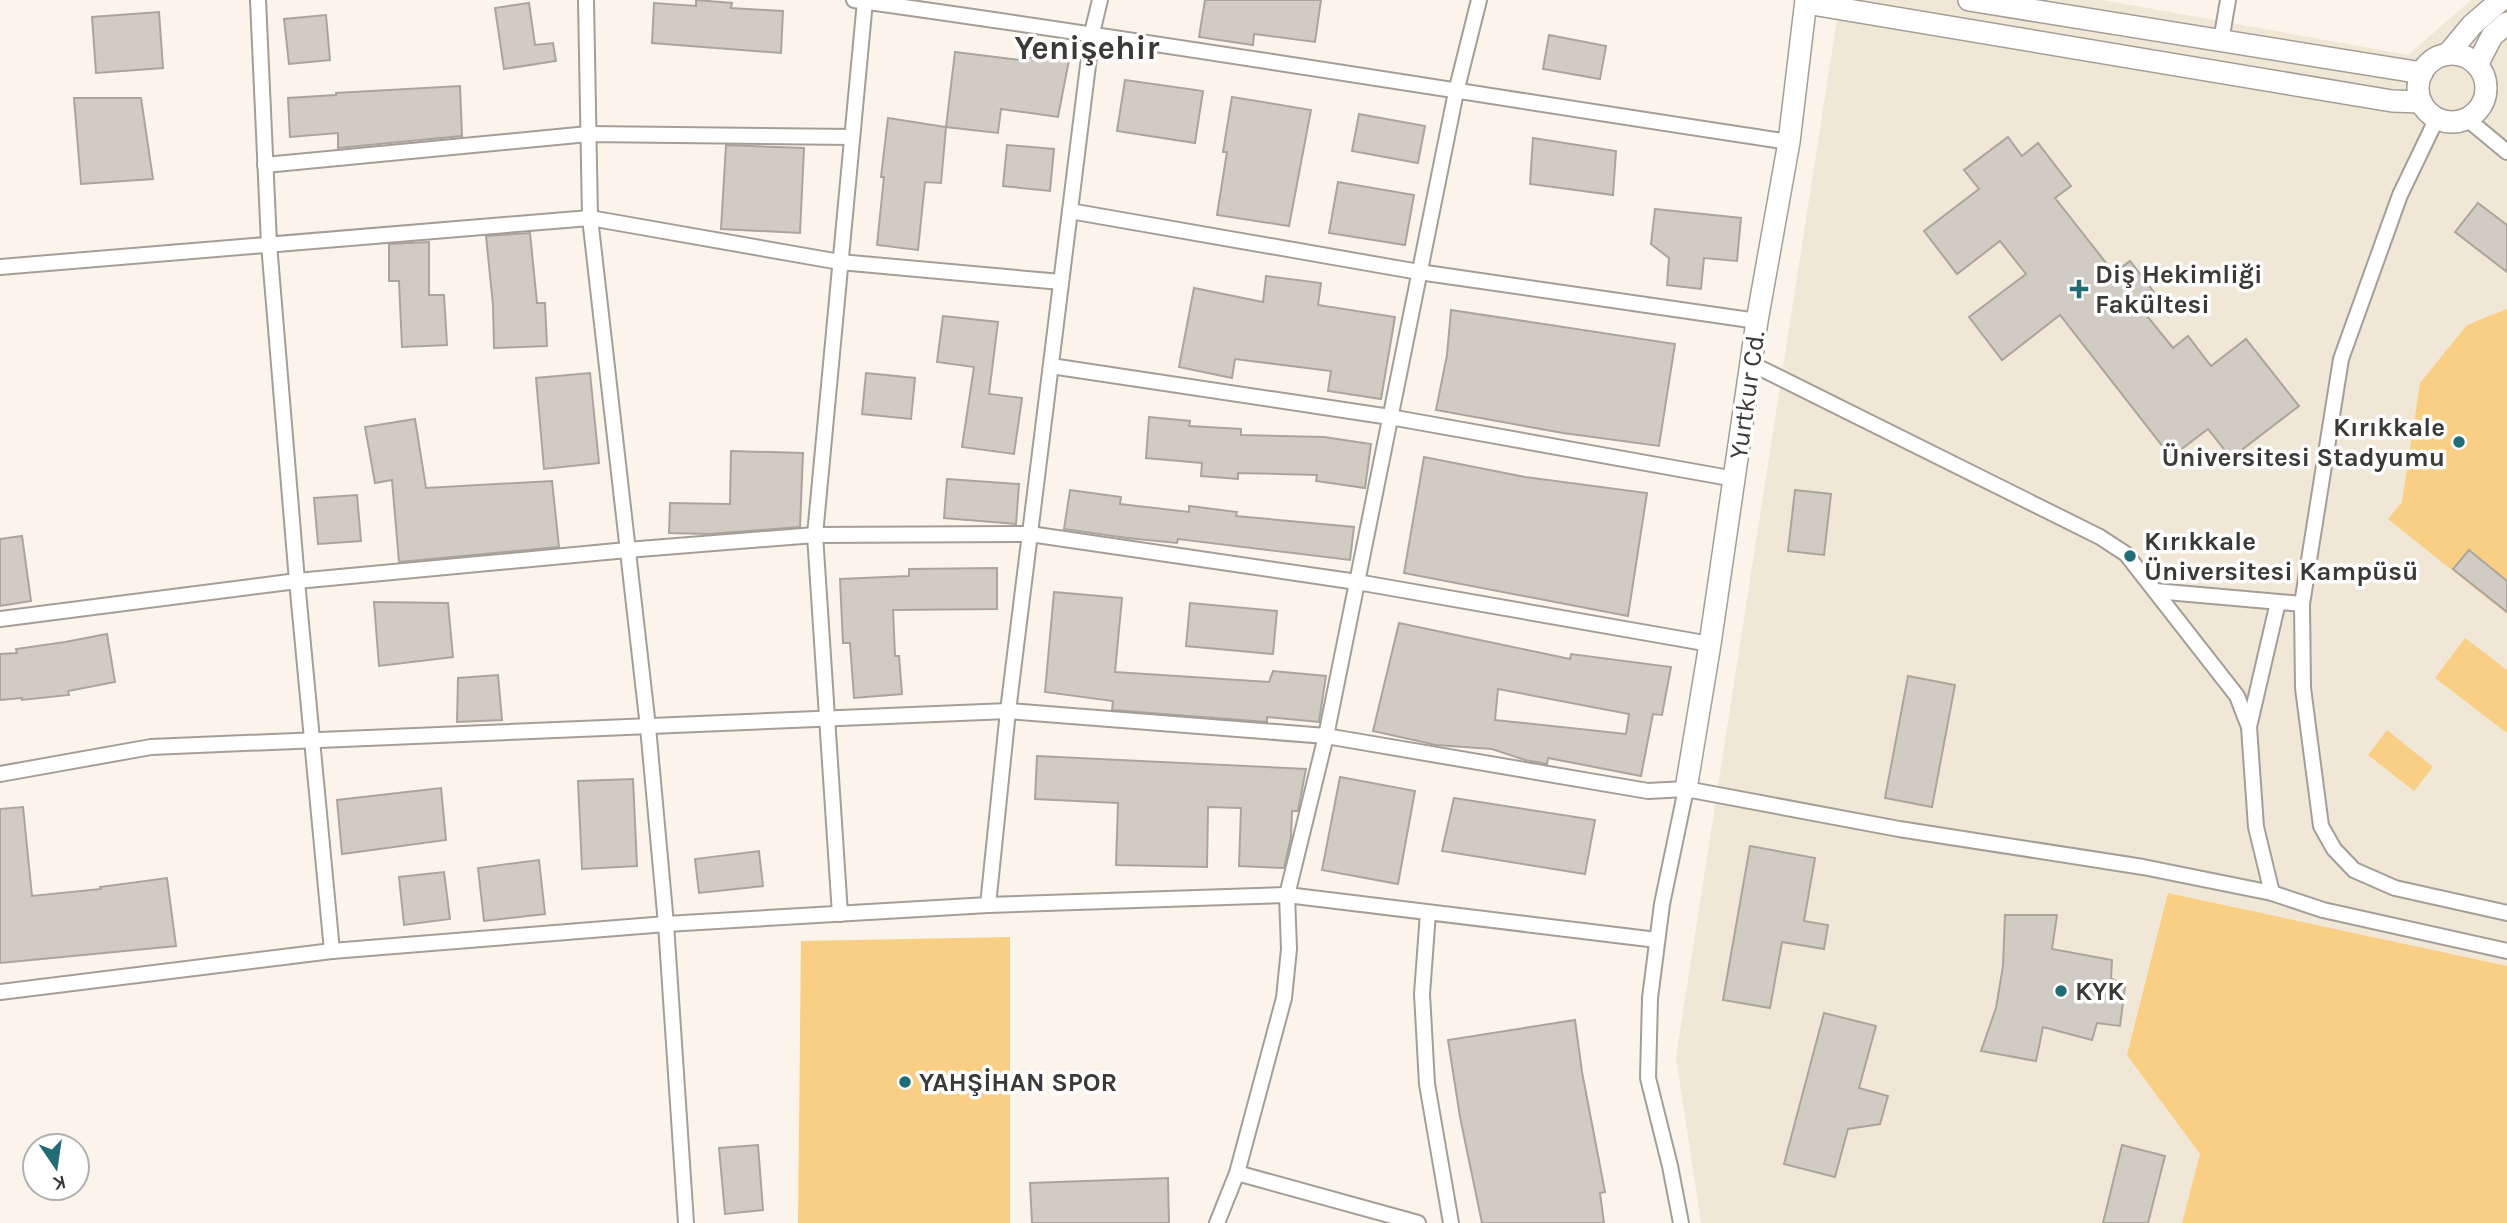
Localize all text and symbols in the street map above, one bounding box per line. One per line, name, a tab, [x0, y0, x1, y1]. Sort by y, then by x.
district label: Yenişehir	[1015, 29, 1159, 67]
place label: Diş Hekimliği Fakültesi	[2095, 259, 2262, 320]
marker: Diş Hekimliği Fakültesi	[2069, 279, 2089, 299]
street label: Yurtkur Cd.	[1723, 329, 1771, 461]
place label: Kırıkkale Üniversitesi Stadyumu	[2161, 412, 2445, 473]
marker: Kırıkkale Üniversitesi Stadyumu	[2451, 434, 2467, 450]
place label: Kırıkkale Üniversitesi Kampüsü	[2144, 526, 2418, 587]
marker: Kırıkkale Üniversitesi Kampüsü	[2122, 548, 2138, 564]
place label: KYK	[2075, 976, 2124, 1007]
marker: KYK	[2053, 983, 2069, 999]
place label: YAHŞİHAN SPOR	[919, 1067, 1117, 1098]
marker: YAHŞİHAN SPOR	[897, 1074, 913, 1090]
north arrow	[21, 1132, 91, 1202]
text: K	[51, 1170, 68, 1195]

